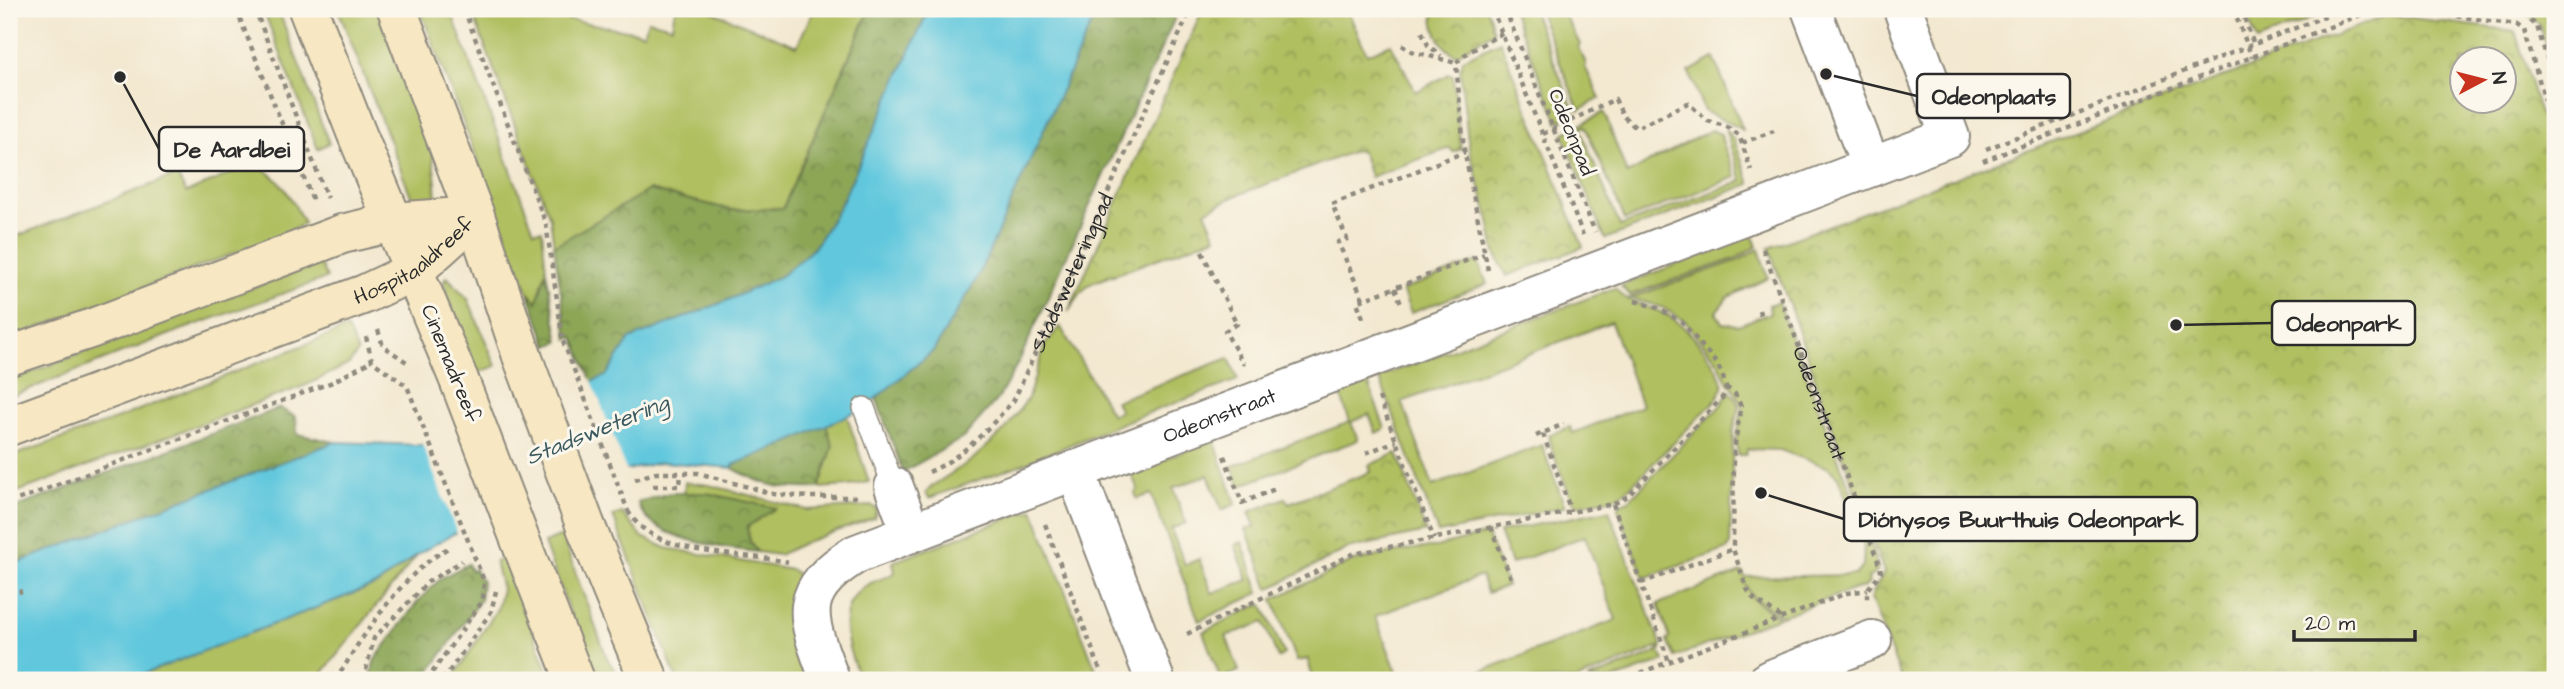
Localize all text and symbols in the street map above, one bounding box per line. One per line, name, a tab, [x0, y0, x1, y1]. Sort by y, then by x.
north arrow	[2448, 46, 2518, 116]
text: N	[2484, 71, 2513, 86]
callout: Odeonplaats	[1917, 74, 2070, 118]
text: Odeonplaats	[1932, 81, 2057, 113]
street label: Odeonpad	[1540, 84, 1602, 181]
callout: De Aardbei	[159, 127, 304, 171]
text: De Aardbei	[174, 134, 291, 166]
street label: Stadsweteringpad	[1024, 189, 1121, 357]
street label: Hospitaaldreef	[350, 210, 481, 312]
street label: Cinemadreef	[414, 300, 487, 427]
callout: Odeonpark	[2272, 301, 2415, 345]
text: Odeonpark	[2286, 308, 2403, 340]
street label: Odeonstraat	[1785, 342, 1853, 464]
street label: Odeonstraat	[1159, 381, 1281, 451]
water label: Stadswetering	[521, 386, 675, 474]
callout: Diónysos Buurthuis Odeonpark	[1844, 497, 2197, 541]
text: Diónysos Buurthuis Odeonpark	[1858, 504, 2184, 538]
scale bar	[2294, 598, 2415, 642]
text: 20 m	[2305, 609, 2356, 638]

